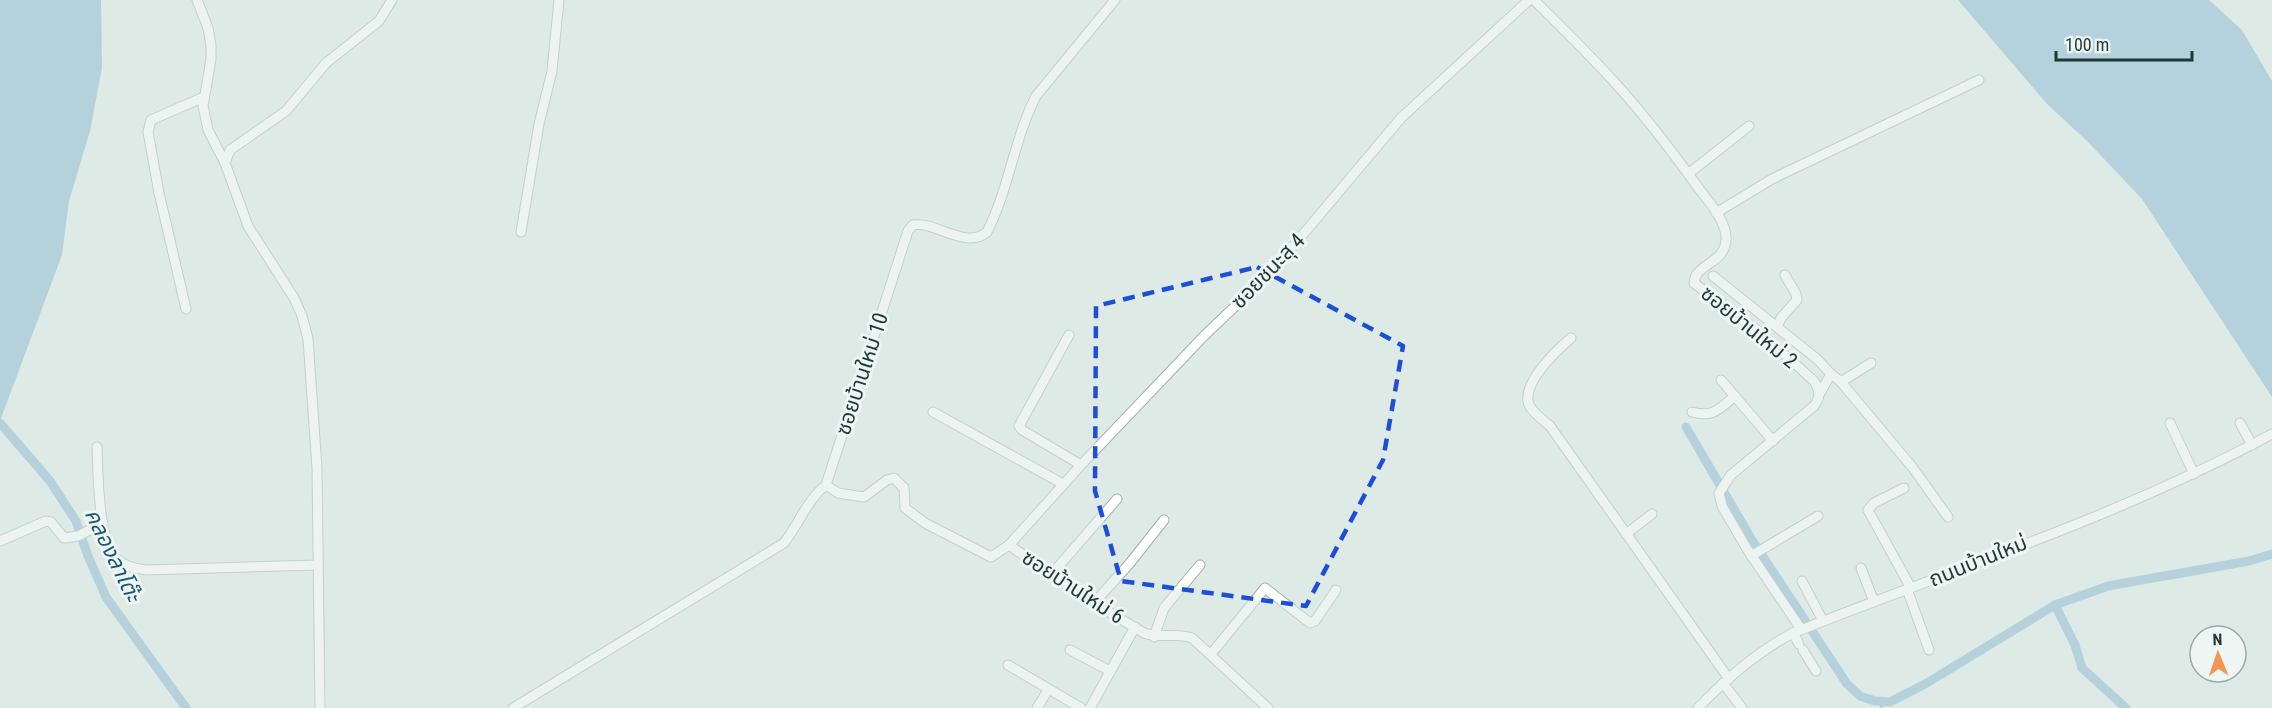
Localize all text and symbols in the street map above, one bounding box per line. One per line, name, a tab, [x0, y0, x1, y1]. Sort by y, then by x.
scale bar	[2056, 24, 2192, 62]
text: 100 m	[2065, 34, 2109, 55]
street label: ซอยชนะสุ 4	[1226, 229, 1310, 314]
street label: ซอยบ้านใหม่ 2	[1696, 281, 1802, 373]
street label: ซอยบ้านใหม่ 10	[831, 310, 893, 438]
water label: คลองลาโต๊ะ	[80, 505, 147, 607]
street label: ถนนบ้านใหม่	[1925, 530, 2031, 592]
street label: ซอยบ้านใหม่ 6	[1018, 545, 1128, 629]
north arrow	[2188, 624, 2248, 684]
text: N	[2212, 630, 2223, 649]

